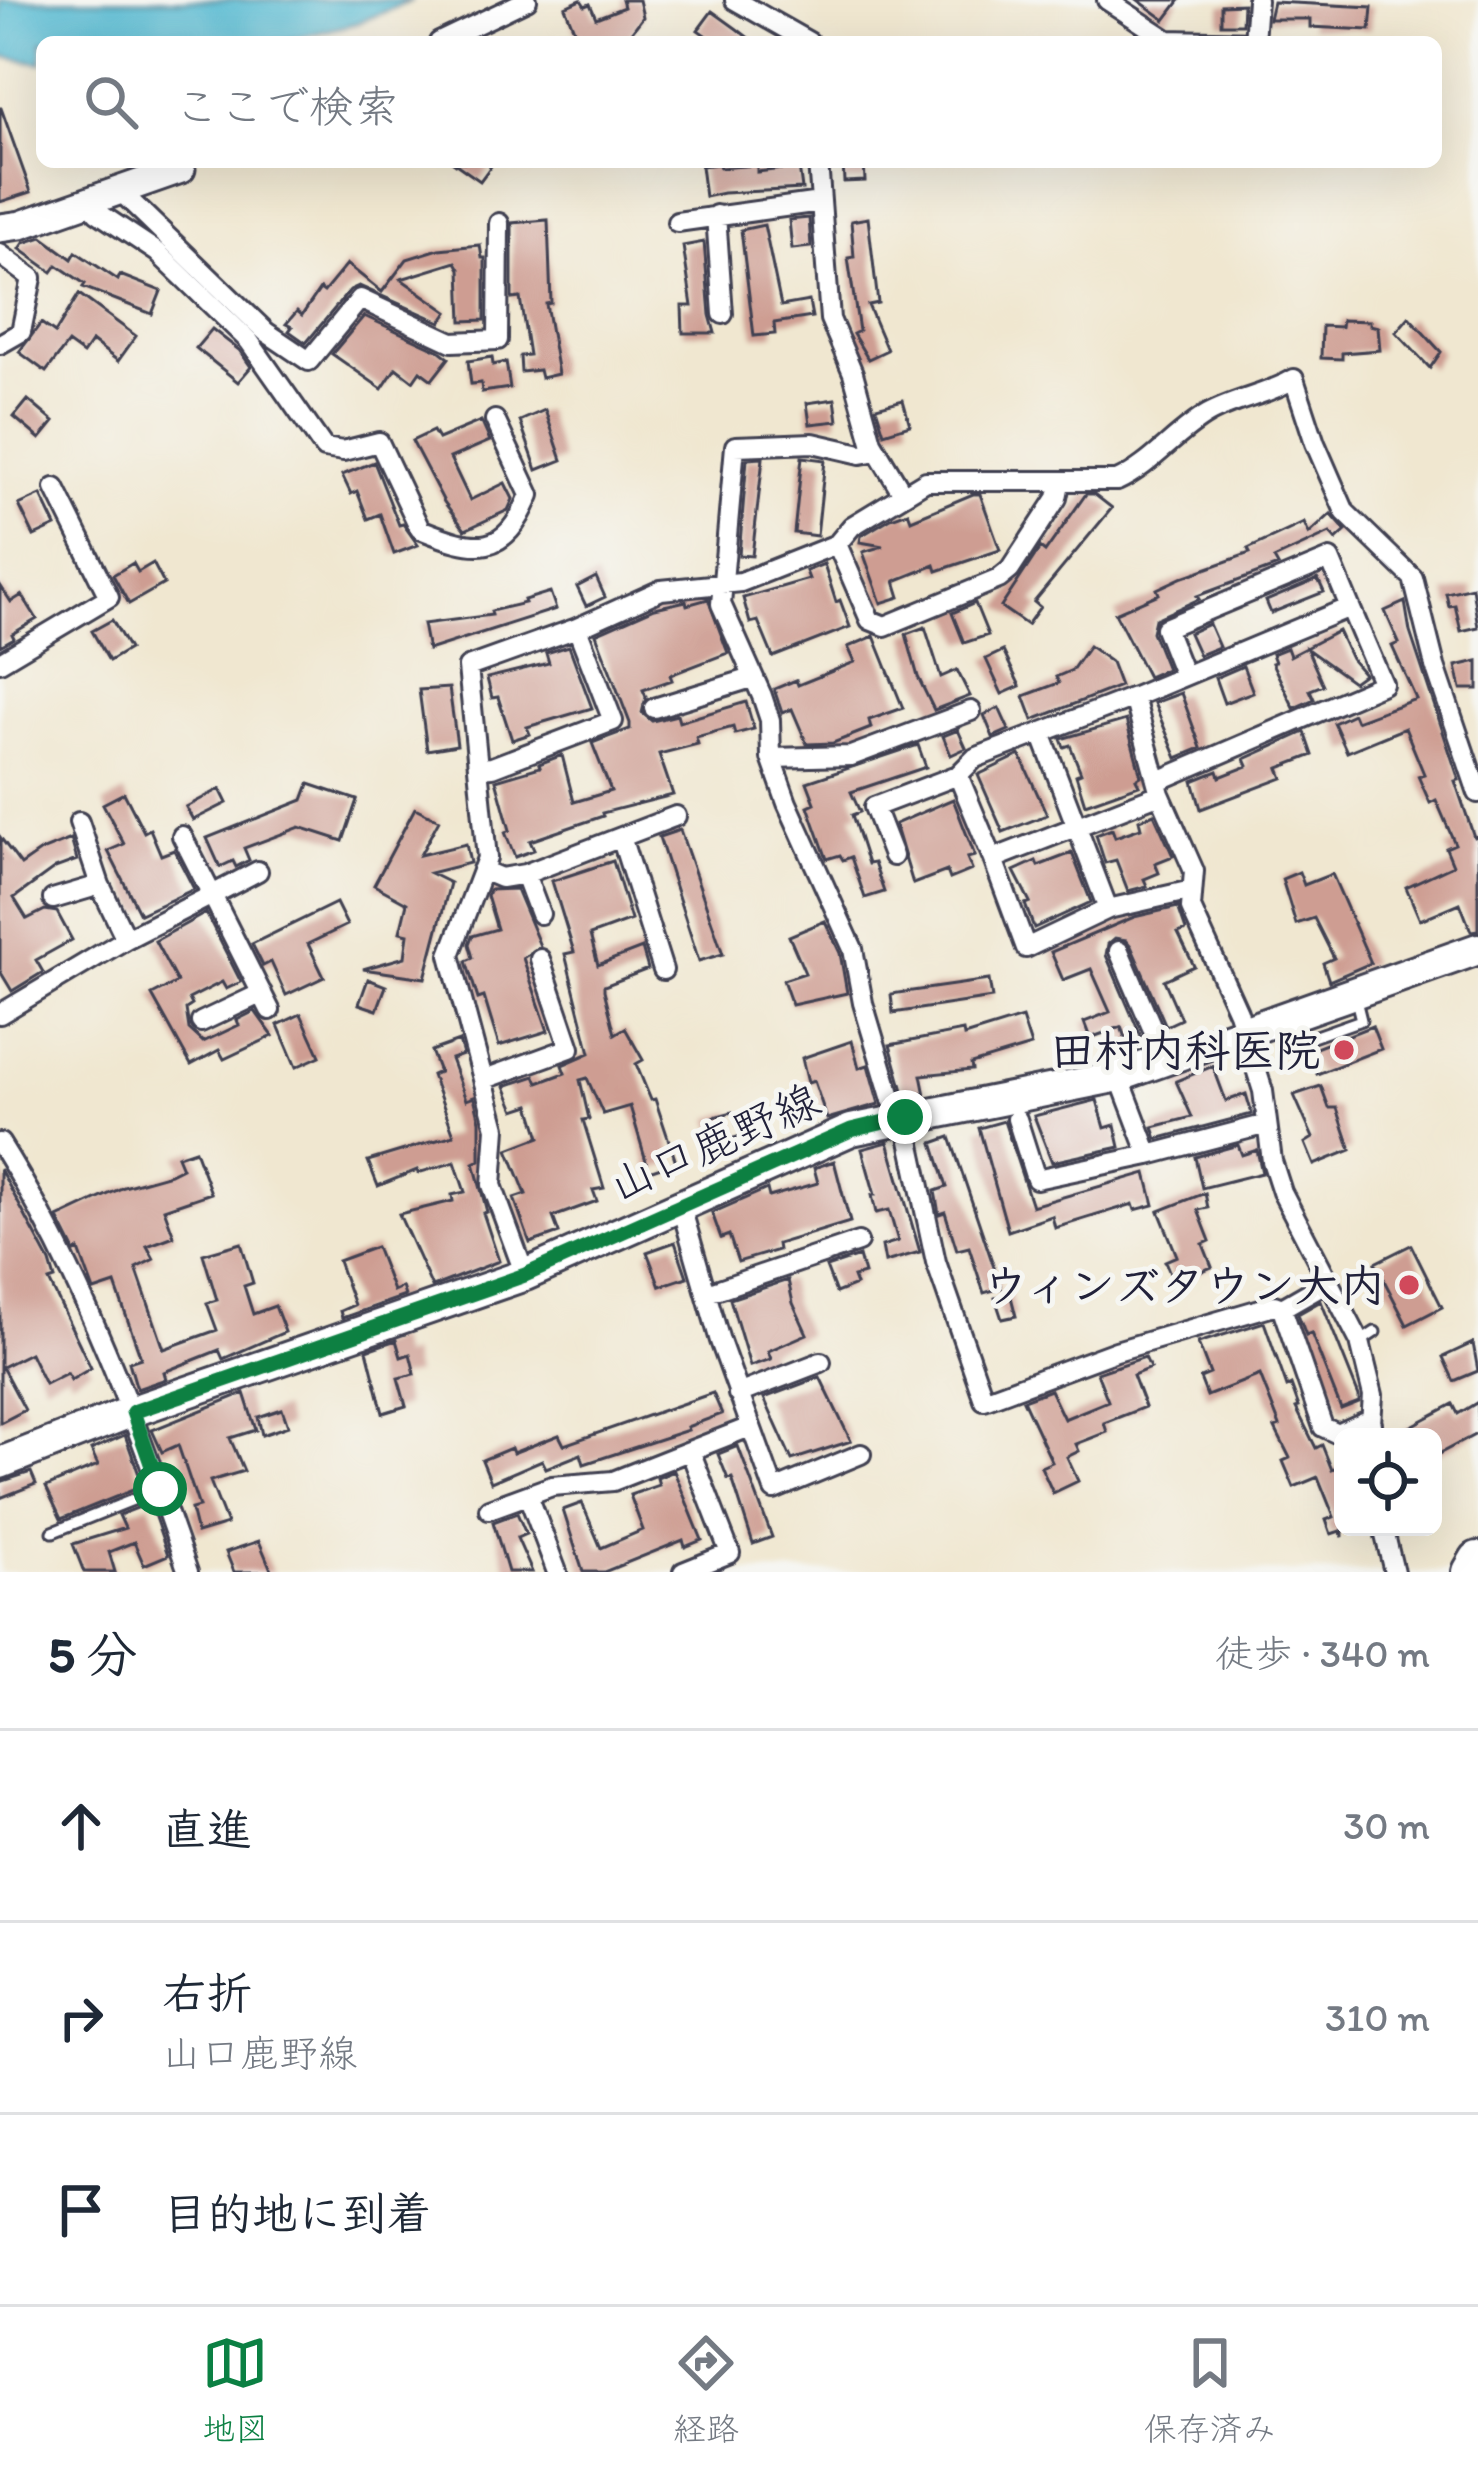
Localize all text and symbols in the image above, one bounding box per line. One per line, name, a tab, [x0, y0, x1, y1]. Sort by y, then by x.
search box	[36, 36, 1442, 168]
icon: search	[78, 69, 144, 135]
text: ここで検索	[174, 79, 399, 133]
place label: 田村内科医院	[1050, 1023, 1320, 1077]
marker: 田村内科医院	[1331, 1037, 1357, 1063]
street label: 山口鹿野線	[600, 1072, 828, 1212]
route end	[878, 1090, 932, 1144]
place label: ウィンズタウン大内	[983, 1258, 1385, 1312]
marker: ウィンズタウン大内	[1396, 1272, 1422, 1298]
map controls	[1334, 1428, 1442, 1536]
button: locate	[1334, 1428, 1442, 1536]
route start	[133, 1462, 187, 1516]
text: 5 分	[48, 1624, 137, 1685]
text: 徒歩 · 340 m	[1215, 1630, 1430, 1677]
icon: ahead	[48, 1793, 114, 1859]
text: 直進	[162, 1802, 252, 1856]
text: 30 m	[1343, 1802, 1430, 1849]
text: 右折	[162, 1966, 252, 2020]
icon: right	[48, 1985, 114, 2051]
text: 310 m	[1325, 1994, 1430, 2041]
text: 山口鹿野線	[162, 2030, 357, 2077]
icon: arrive	[48, 2177, 114, 2243]
text: 目的地に到着	[162, 2186, 432, 2240]
tab: 地図	[202, 2330, 268, 2450]
tab: 経路	[673, 2330, 739, 2450]
tab: 保存済み	[1144, 2330, 1276, 2450]

